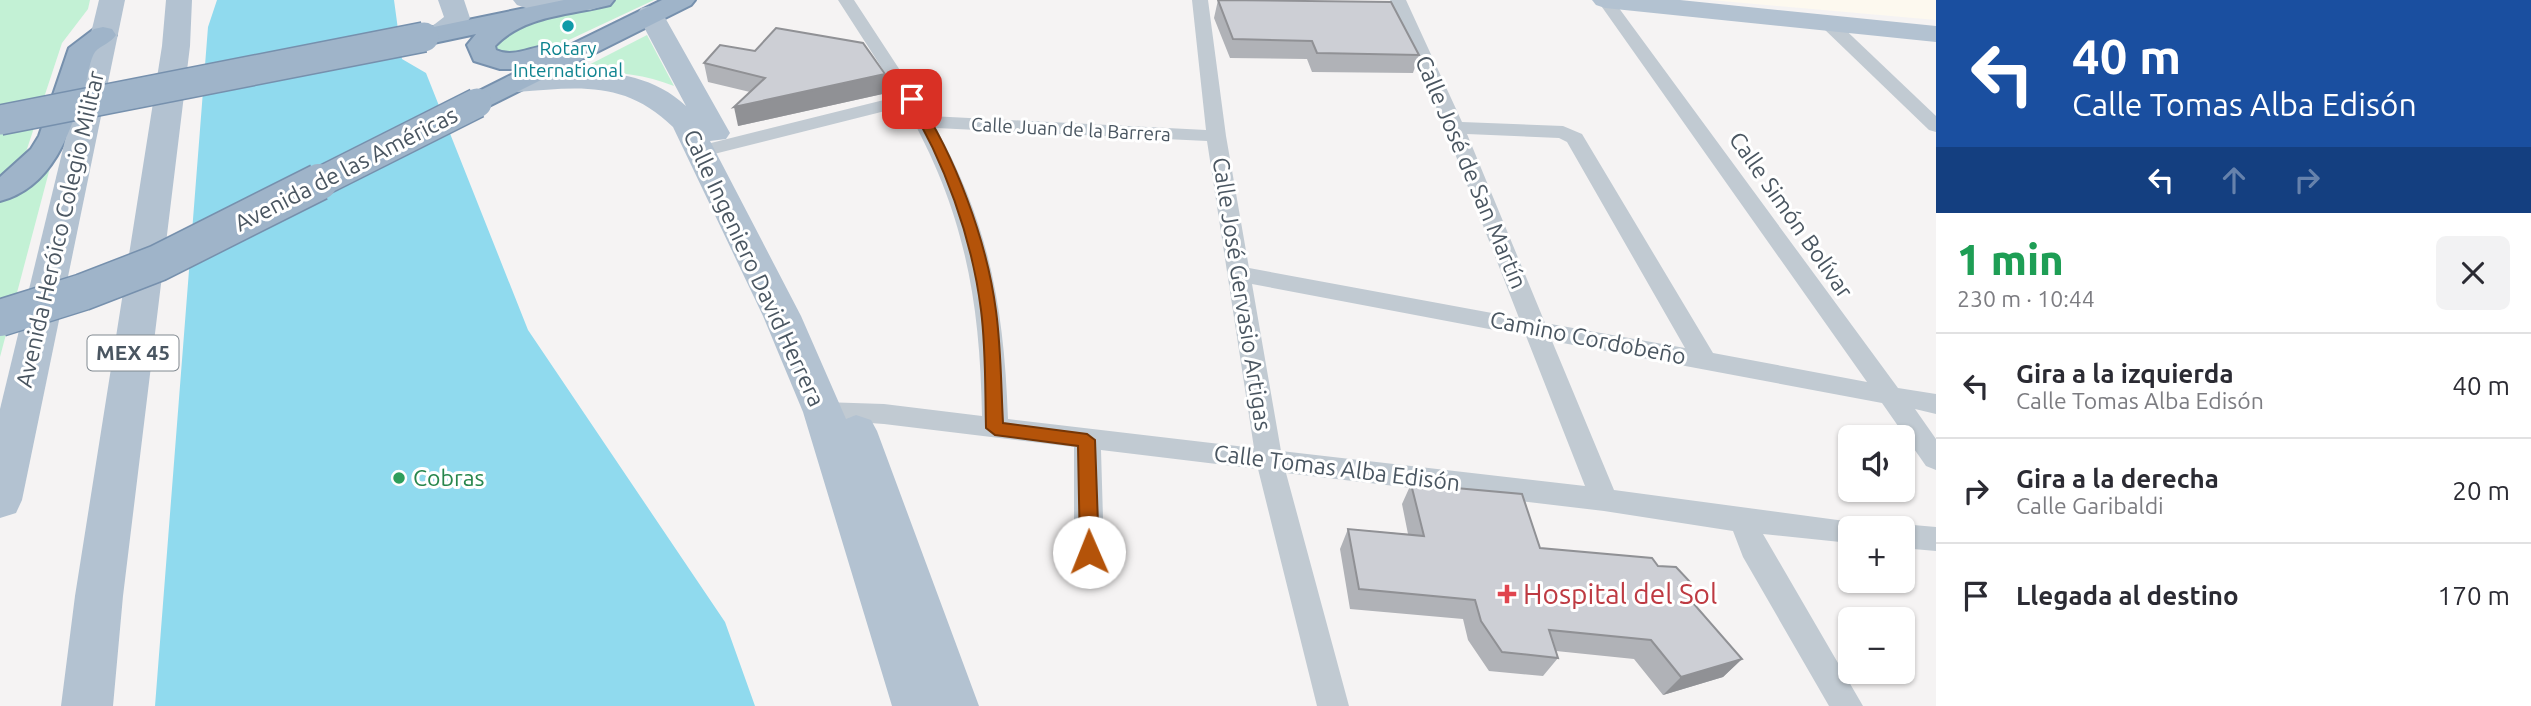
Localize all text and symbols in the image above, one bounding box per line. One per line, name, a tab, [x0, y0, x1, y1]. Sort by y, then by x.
marker: Rotary International	[560, 18, 576, 34]
icon: left	[1957, 28, 2048, 119]
text: 40 m	[2072, 28, 2181, 83]
place label: Rotary International	[513, 37, 623, 81]
street label: Calle José de San Martín	[1411, 52, 1532, 292]
street label: Avenida Heróico Colegio Militar	[11, 68, 108, 390]
pin	[882, 69, 942, 129]
icon: arrive	[893, 80, 931, 118]
text: Calle Tomas Alba Edisón	[2072, 86, 2417, 122]
street label: Avenida de las Américas	[230, 101, 461, 236]
street label: Calle Juan de la Barrera	[970, 113, 1172, 145]
street label: Calle Ingeniero David Herrera	[679, 125, 830, 410]
street label: Calle Simón Bolívar	[1725, 127, 1858, 303]
street label: Calle José Gervasio Artigas	[1209, 155, 1276, 432]
icon: left	[2142, 161, 2180, 199]
icon: ahead	[2215, 161, 2253, 199]
icon: right	[2288, 161, 2326, 199]
text: 1 min	[1957, 236, 2064, 283]
button: close	[2436, 236, 2510, 310]
text: 230 m · 10:44	[1957, 286, 2095, 311]
street label: Camino Cordobeño	[1488, 306, 1688, 369]
road number: MEX 45	[88, 336, 178, 370]
text: Gira a la izquierda	[2016, 359, 2234, 388]
icon: left	[1957, 367, 1995, 405]
text: 40 m	[2452, 371, 2510, 400]
text: Calle Tomas Alba Edisón	[2016, 388, 2264, 413]
map controls	[1838, 425, 1915, 684]
button: sound	[1838, 425, 1915, 502]
street label: Calle Tomas Alba Edisón	[1213, 440, 1462, 495]
text: Gira a la derecha	[2016, 464, 2219, 493]
place label: Cobras	[413, 465, 485, 490]
marker: Cobras	[391, 470, 407, 486]
icon: right	[1957, 472, 1995, 510]
text: 20 m	[2452, 476, 2510, 505]
text: Calle Garibaldi	[2016, 493, 2164, 518]
position arrow	[1052, 515, 1126, 589]
button: +	[1838, 516, 1915, 593]
icon: arrive	[1957, 577, 1995, 615]
place label: Hospital del Sol	[1523, 578, 1717, 609]
text: Llegada al destino	[2016, 581, 2239, 610]
text: 170 m	[2438, 581, 2510, 610]
marker: Hospital del Sol	[1497, 584, 1517, 604]
button: −	[1838, 607, 1915, 684]

